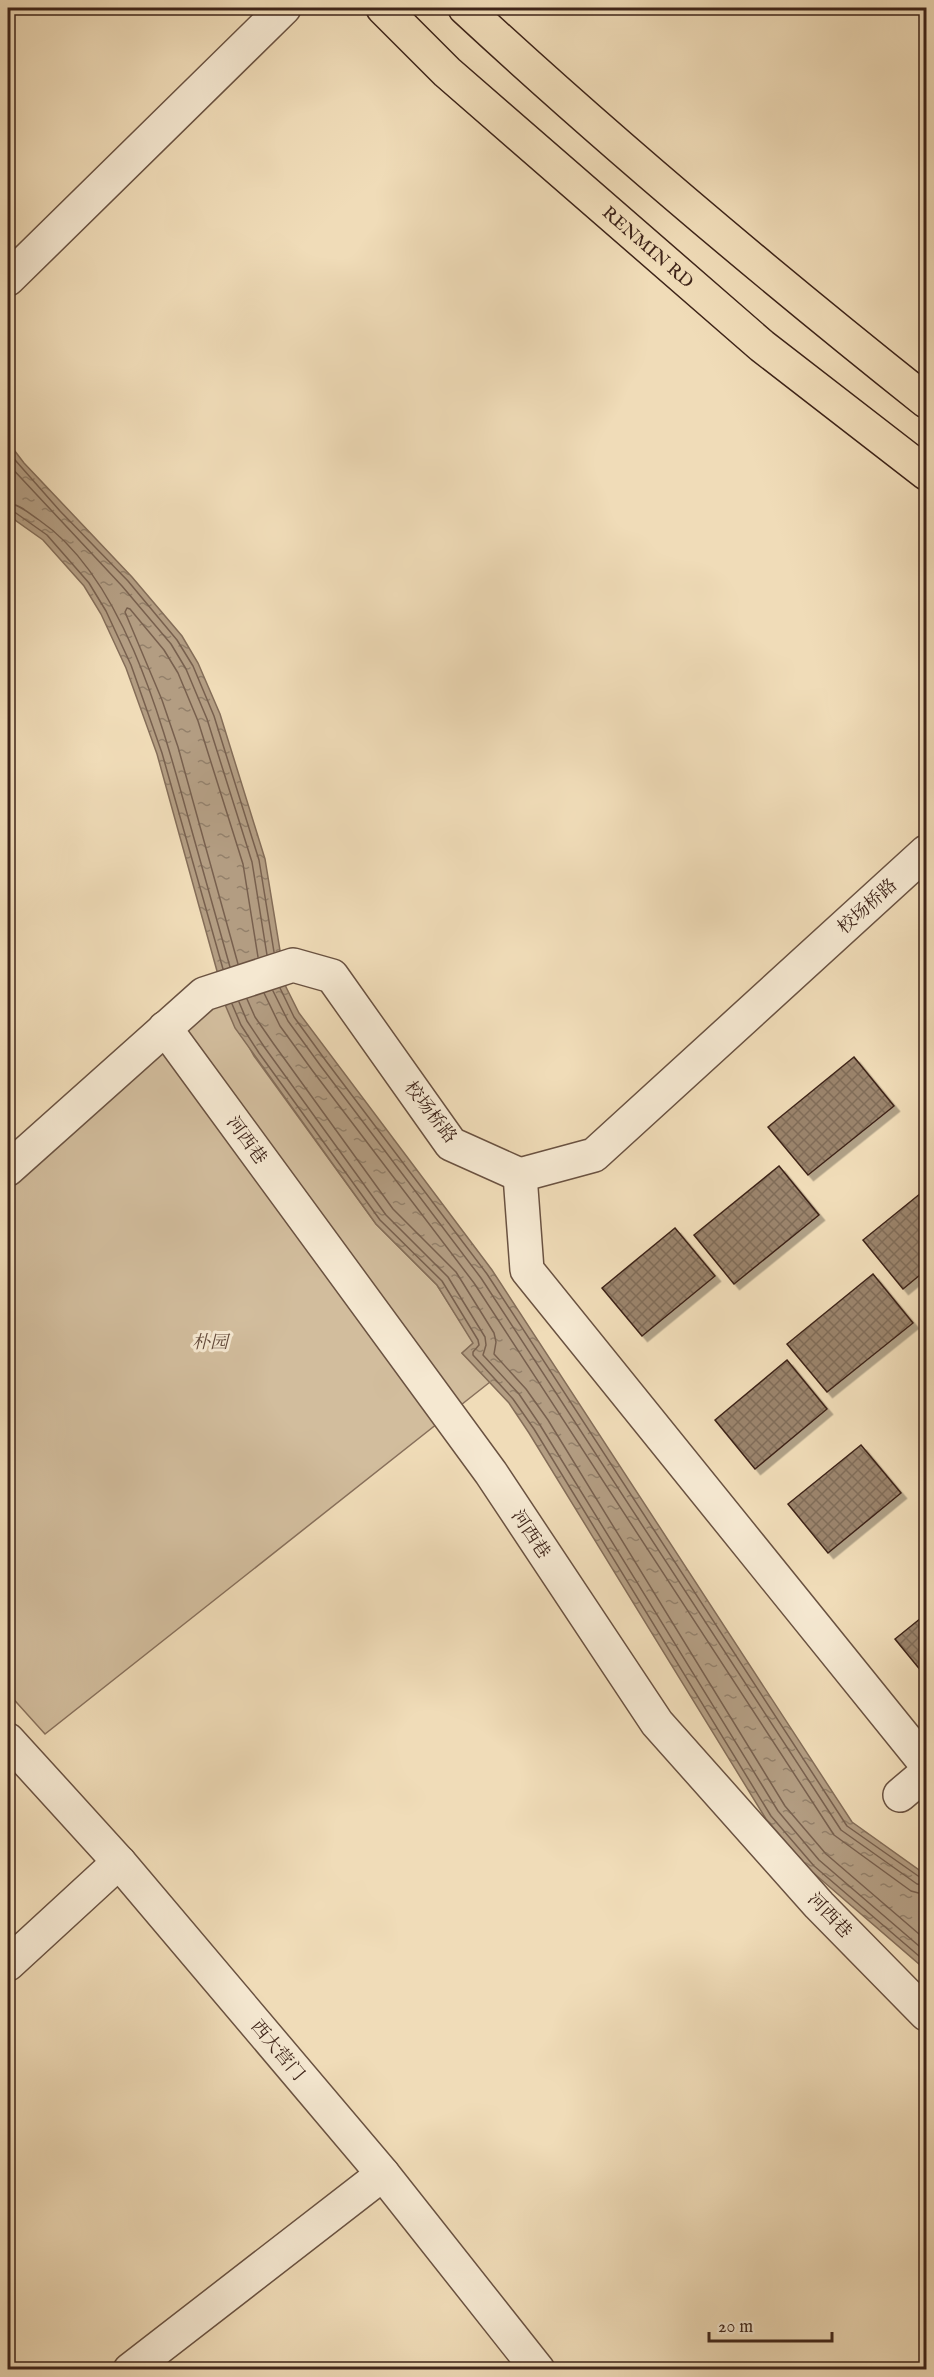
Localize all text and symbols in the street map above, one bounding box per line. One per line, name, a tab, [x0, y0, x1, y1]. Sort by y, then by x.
street label: RENMIN RD	[597, 202, 698, 294]
street label: 校场桥路	[834, 874, 902, 940]
street label: 校场桥路	[399, 1077, 461, 1148]
street label: 河西巷	[221, 1112, 271, 1169]
park label: 朴园	[192, 1332, 231, 1355]
street label: 河西巷	[505, 1506, 554, 1564]
street label: 河西巷	[802, 1889, 856, 1943]
street label: 西大营门	[245, 2016, 309, 2086]
scale bar	[709, 2305, 832, 2343]
text: 20 m	[718, 2316, 753, 2339]

